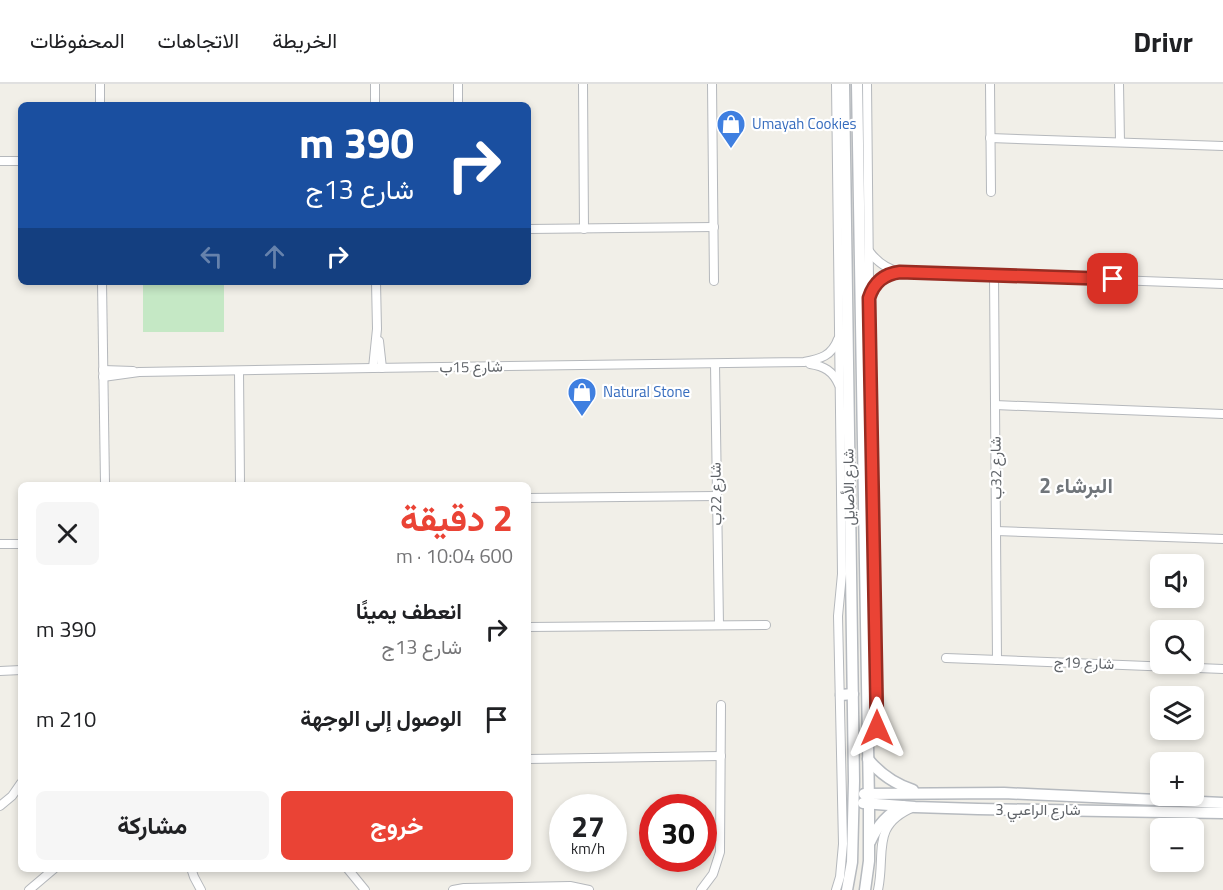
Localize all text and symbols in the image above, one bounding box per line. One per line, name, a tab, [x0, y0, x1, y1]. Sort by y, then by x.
text: Drivr	[1133, 20, 1193, 63]
text: المحفوظات	[30, 24, 125, 56]
text: الاتجاهات	[158, 24, 239, 56]
text: الخريطة	[272, 24, 337, 56]
shop icon: Umayah Cookies	[715, 108, 747, 150]
text: 390 m	[299, 110, 414, 174]
place label: Umayah Cookies	[752, 112, 857, 135]
icon: right	[435, 126, 513, 204]
text: شارع 13ج	[305, 168, 414, 209]
icon: left	[195, 240, 228, 273]
icon: ahead	[258, 240, 291, 273]
icon: right	[321, 240, 354, 273]
pin	[1087, 253, 1138, 304]
icon: arrive	[1096, 262, 1129, 295]
street label: شارع 15ب	[439, 354, 503, 379]
shop icon: Natural Stone	[566, 376, 598, 418]
place label: Natural Stone	[603, 380, 690, 403]
street label: شارع 32ب	[983, 436, 1008, 500]
street label: شارع الأصايل	[836, 448, 861, 526]
street label: شارع 22ب	[703, 462, 728, 526]
district label: البرشاء 2	[1039, 469, 1113, 501]
text: 2 دقيقة	[400, 490, 513, 545]
button: close	[36, 502, 99, 565]
text: 600 m · 10:04	[396, 540, 513, 571]
map controls	[1150, 554, 1204, 872]
button: sound	[1150, 554, 1204, 608]
text: انعطف يمينًا	[356, 594, 462, 628]
text: 390 m	[36, 612, 96, 646]
icon: right	[480, 613, 513, 646]
button: search	[1150, 620, 1204, 674]
text: شارع 13ج	[382, 631, 462, 662]
street label: شارع 19ج	[1053, 650, 1115, 675]
button: layers	[1150, 686, 1204, 740]
position arrow	[845, 696, 909, 760]
text: الوصول إلى الوجهة	[300, 701, 462, 735]
text: 210 m	[36, 702, 96, 736]
icon: arrive	[480, 703, 513, 736]
button: +	[1150, 752, 1204, 806]
button: مشاركة	[36, 791, 269, 860]
button: خروج	[281, 791, 513, 860]
speed limit sign: 30	[639, 794, 717, 872]
street label: شارع الراعبي 3	[995, 798, 1081, 823]
text: 27	[571, 803, 605, 849]
button: −	[1150, 818, 1204, 872]
text: km/h	[571, 837, 605, 860]

